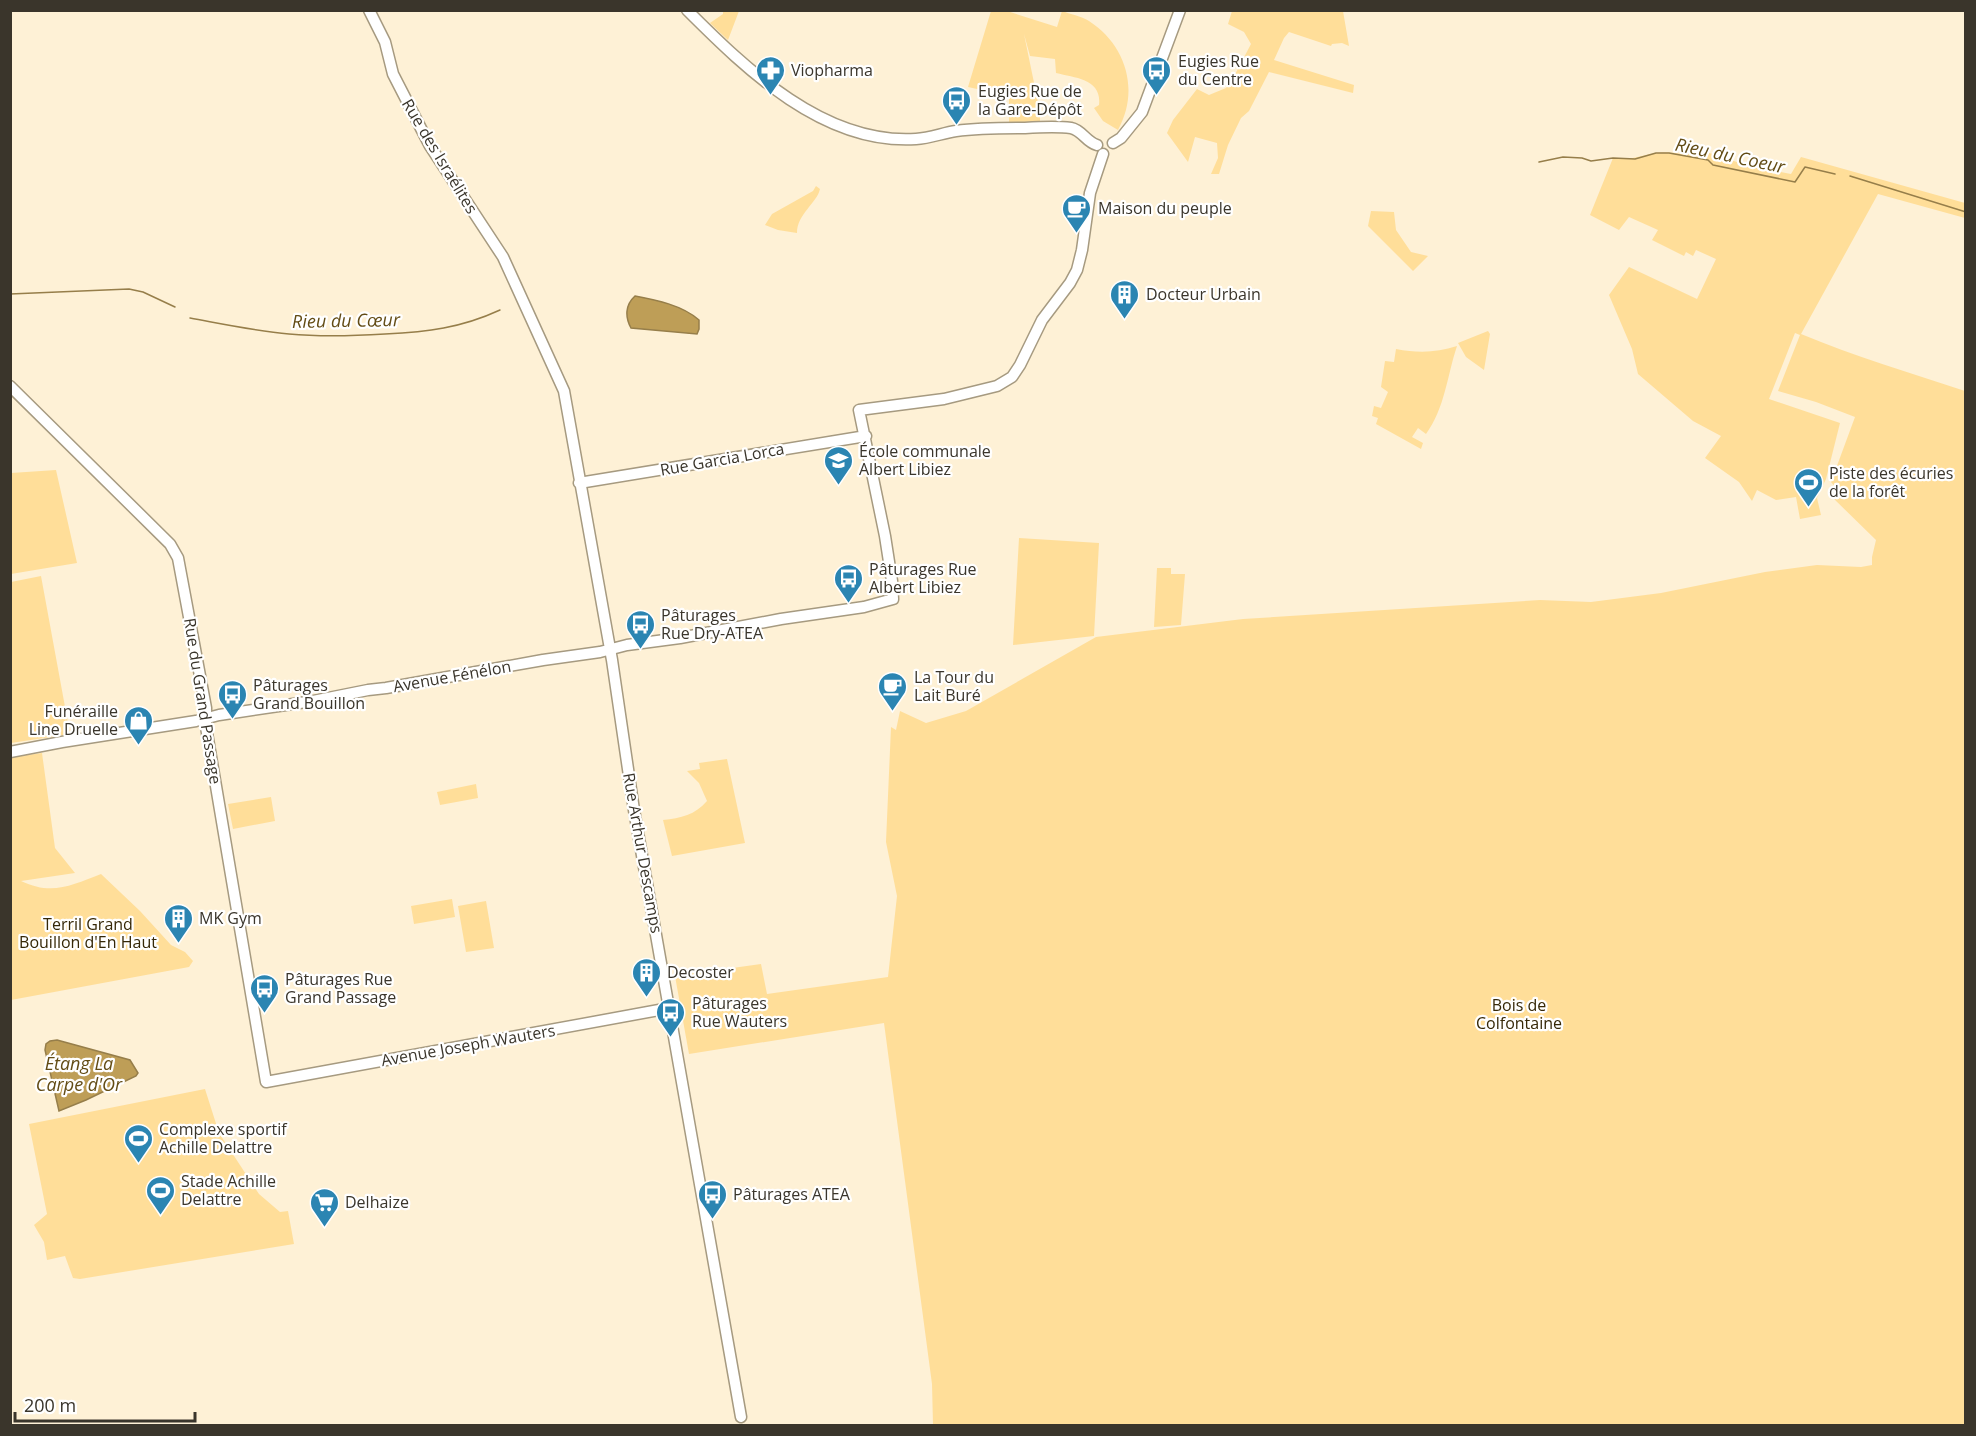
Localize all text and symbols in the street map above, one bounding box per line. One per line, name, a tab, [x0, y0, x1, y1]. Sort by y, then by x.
place label: Eugies Rue du Centre	[1178, 50, 1259, 90]
pharmacy icon: Viopharma	[754, 54, 786, 96]
bus stop icon: Eugies Rue du Centre	[1141, 54, 1173, 96]
place label: Viopharma	[791, 59, 873, 81]
place label: Eugies Rue de la Gare-Dépôt	[978, 80, 1082, 120]
bus stop icon: Eugies Rue de la Gare-Dépôt	[941, 84, 973, 126]
street label: Rue des Israélites	[397, 94, 483, 218]
water label: Rieu du Coeur	[1673, 132, 1788, 179]
cafe icon: Maison du peuple	[1061, 192, 1093, 234]
place label: Maison du peuple	[1098, 197, 1232, 219]
building icon: Docteur Urbain	[1109, 278, 1141, 320]
place label: Docteur Urbain	[1146, 283, 1261, 305]
water label: Rieu du Cœur	[292, 307, 401, 333]
street label: Rue Garcia Lorca	[658, 437, 786, 481]
place label: École communale Albert Libiez	[859, 440, 991, 480]
school or university icon: École communale Albert Libiez	[822, 444, 854, 486]
place label: Piste des écuries de la forêt	[1829, 462, 1953, 502]
sports icon: Piste des écuries de la forêt	[1792, 466, 1824, 508]
place label: Pâturages Rue Albert Libiez	[869, 558, 977, 598]
bus stop icon: Pâturages Rue Albert Libiez	[832, 562, 864, 604]
place label: Pâturages Rue Dry-ATEA	[661, 604, 764, 644]
bus stop icon: Pâturages Rue Dry-ATEA	[624, 608, 656, 650]
street label: Rue du Grand Passage	[179, 616, 227, 786]
street label: Avenue Fénélon	[391, 655, 513, 697]
place label: La Tour du Lait Buré	[914, 666, 994, 706]
cafe icon: La Tour du Lait Buré	[877, 670, 909, 712]
place label: Pâturages Grand Bouillon	[253, 674, 365, 714]
bus stop icon: Pâturages Grand Bouillon	[216, 678, 248, 720]
place label: Funéraille Line Druelle	[29, 700, 118, 740]
shop icon: Funéraille Line Druelle	[123, 704, 155, 746]
street label: Rue Arthur Descamps	[618, 771, 668, 935]
building icon: MK Gym	[162, 902, 194, 944]
place label: MK Gym	[199, 907, 262, 929]
park label: Terril Grand Bouillon d'En Haut	[19, 913, 157, 953]
building icon: Decoster	[630, 956, 662, 998]
place label: Decoster	[667, 961, 734, 983]
place label: Pâturages Rue Grand Passage	[285, 968, 396, 1008]
bus stop icon: Pâturages Rue Grand Passage	[248, 972, 280, 1014]
place label: Pâturages Rue Wauters	[692, 992, 787, 1032]
park label: Bois de Colfontaine	[1476, 994, 1562, 1034]
bus stop icon: Pâturages Rue Wauters	[655, 996, 687, 1038]
street label: Avenue Joseph Wauters	[379, 1019, 557, 1071]
water label: Étang La Carpe d'Or	[36, 1051, 123, 1096]
place label: Complexe sportif Achille Delattre	[159, 1118, 288, 1158]
sports icon: Complexe sportif Achille Delattre	[122, 1122, 154, 1164]
place label: Stade Achille Delattre	[181, 1170, 276, 1210]
sports icon: Stade Achille Delattre	[144, 1174, 176, 1216]
bus stop icon: Pâturages ATEA	[696, 1178, 728, 1220]
place label: Pâturages ATEA	[733, 1183, 851, 1205]
supermarket icon: Delhaize	[308, 1186, 340, 1228]
place label: Delhaize	[345, 1191, 409, 1213]
scale bar	[15, 1385, 195, 1423]
text: 200 m	[24, 1393, 76, 1417]

